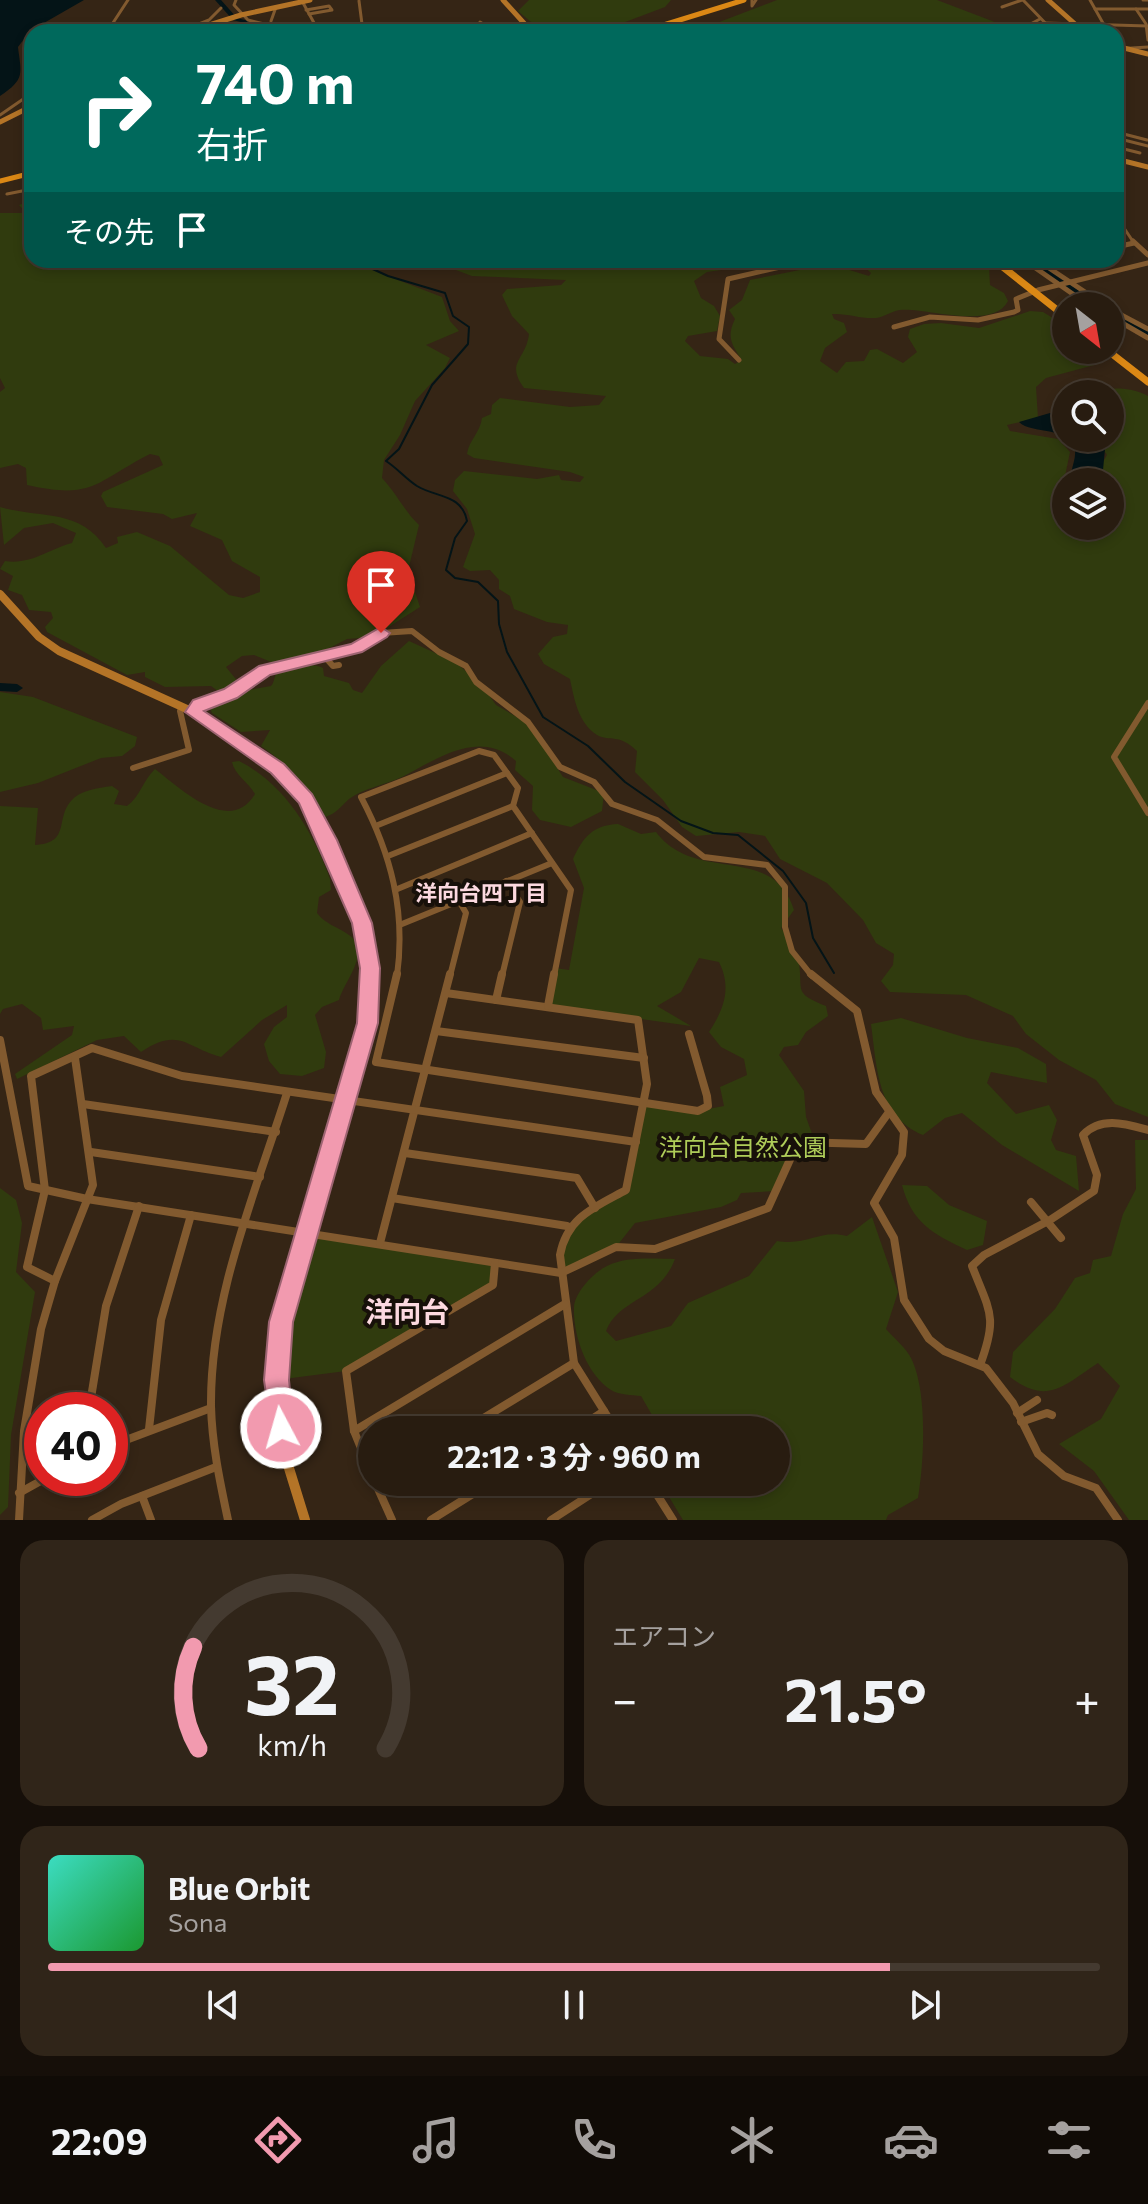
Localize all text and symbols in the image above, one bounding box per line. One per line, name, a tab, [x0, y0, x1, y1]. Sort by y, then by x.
text: 740 m	[196, 47, 355, 116]
icon: right	[64, 56, 168, 160]
text: 右折	[196, 121, 268, 165]
icon: arrive	[170, 208, 214, 252]
text: その先	[64, 212, 154, 249]
north arrow	[1052, 292, 1124, 364]
map controls	[1052, 292, 1124, 540]
button: search	[1052, 380, 1124, 452]
button: layers	[1052, 468, 1124, 540]
pin	[347, 551, 415, 633]
icon: arrive	[359, 563, 403, 607]
district label: 洋向台四丁目	[415, 879, 547, 906]
park label: 洋向台自然公園	[659, 1132, 827, 1161]
district label: 洋向台	[365, 1294, 449, 1328]
position arrow	[239, 1386, 323, 1470]
speed limit sign: 40	[24, 1392, 128, 1496]
text: 22:12 · 3 分 · 960 m	[447, 1437, 701, 1474]
text: エアコン	[612, 1620, 716, 1651]
text: 32	[244, 1630, 340, 1732]
text: 21.5°	[784, 1661, 927, 1734]
text: −	[612, 1671, 637, 1725]
text: +	[1074, 1671, 1100, 1725]
text: km/h	[257, 1727, 327, 1762]
text: Blue Orbit	[168, 1869, 310, 1906]
text: Sona	[168, 1906, 227, 1937]
icon: previous	[201, 1983, 245, 2027]
icon: pause	[552, 1983, 596, 2027]
icon: next	[903, 1983, 947, 2027]
icon: directions	[250, 2112, 306, 2168]
icon: music	[408, 2112, 464, 2168]
icon: phone	[566, 2112, 622, 2168]
icon: climate	[724, 2112, 780, 2168]
icon: car	[883, 2112, 939, 2168]
icon: filters	[1041, 2112, 1097, 2168]
text: 22:09	[51, 2118, 148, 2162]

